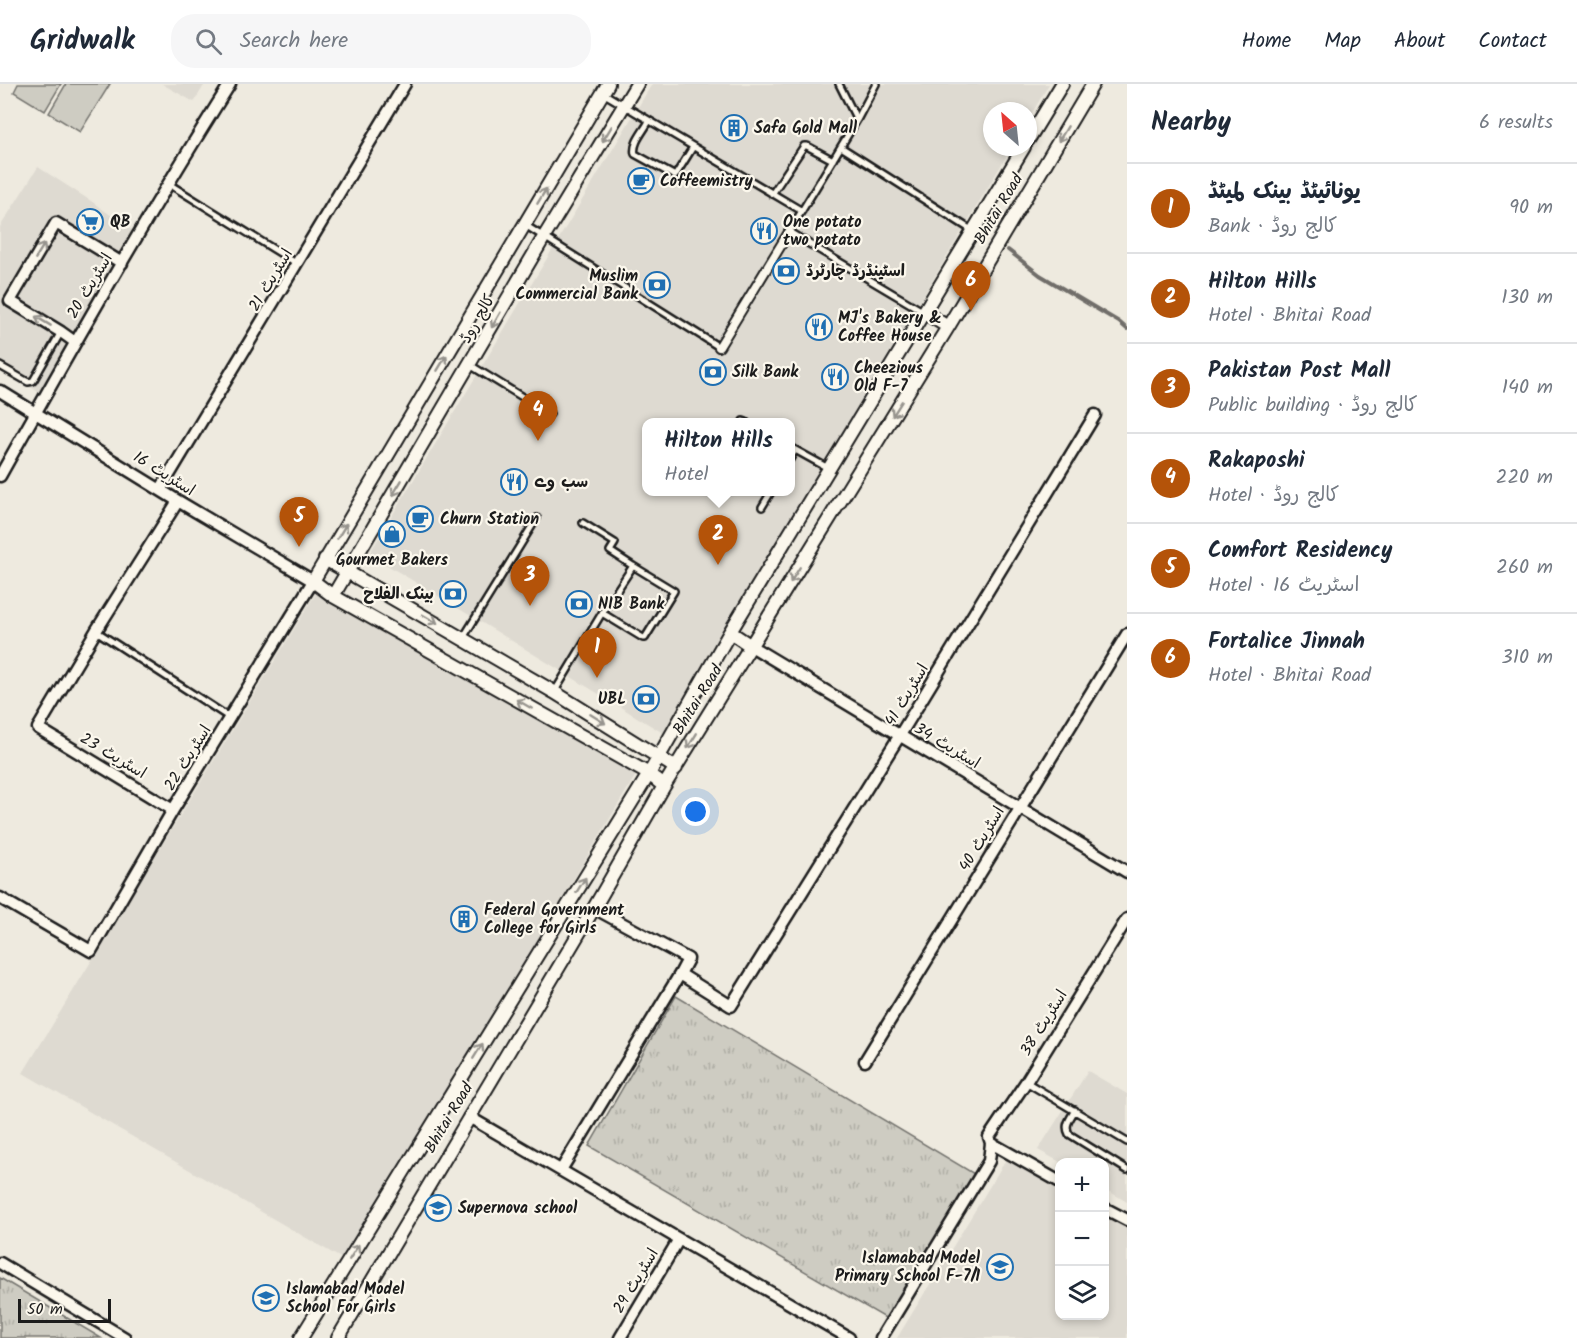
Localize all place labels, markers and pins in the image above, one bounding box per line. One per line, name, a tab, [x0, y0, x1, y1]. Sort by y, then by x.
building icon: Safa Gold Mall	[719, 113, 749, 143]
place label: Safa Gold Mall	[754, 116, 858, 141]
cafe icon: Coffeemistry	[626, 166, 656, 196]
place label: Coffeemistry	[660, 169, 753, 194]
supermarket icon: QB	[75, 207, 105, 237]
place label: QB	[110, 210, 131, 235]
place label: One potato two potato	[783, 210, 862, 253]
restaurant icon: One potato two potato	[749, 216, 779, 246]
bank icon: اسٹینڈرڈ چارٹرڈ	[771, 256, 801, 286]
place label: اسٹینڈرڈ چارٹرڈ	[806, 259, 905, 284]
pin: 6	[952, 262, 990, 311]
place label: Muslim Commercial Bank	[516, 264, 639, 307]
bank icon: Muslim Commercial Bank	[642, 270, 672, 300]
place label: MJ's Bakery & Coffee House	[838, 306, 942, 349]
restaurant icon: MJ's Bakery & Coffee House	[804, 312, 834, 342]
place label: Cheezious Old F-7	[854, 356, 923, 399]
bank icon: Silk Bank	[698, 357, 728, 387]
place label: Silk Bank	[732, 360, 799, 385]
restaurant icon: Cheezious Old F-7	[820, 362, 850, 392]
pin: 4	[518, 392, 558, 441]
restaurant icon: سب وے	[499, 467, 529, 497]
place label: سب وے	[534, 470, 588, 495]
pin: 5	[280, 498, 318, 547]
cafe icon: Churn Station	[405, 504, 435, 534]
place label: Churn Station	[440, 507, 539, 532]
pin: 2	[698, 516, 738, 565]
shop icon: Gourmet Bakers	[377, 519, 407, 549]
place label: Gourmet Bakers	[336, 548, 448, 573]
pin: 3	[510, 556, 550, 606]
bank icon: بینک الفلاح	[438, 579, 468, 609]
place label: بینک الفلاح	[363, 582, 434, 607]
bank icon: NIB Bank	[564, 589, 594, 619]
place label: NIB Bank	[598, 592, 665, 617]
pin: 1	[578, 628, 616, 678]
bank icon: UBL	[631, 684, 661, 714]
place label: UBL	[598, 687, 626, 712]
place label: Federal Government College for Girls	[484, 898, 625, 941]
building icon: Federal Government College for Girls	[449, 904, 479, 934]
school or university icon: Supernova school	[423, 1193, 453, 1223]
place label: Supernova school	[458, 1196, 578, 1221]
place label: Islamabad Model Primary School F-7/1	[835, 1246, 981, 1289]
school or university icon: Islamabad Model Primary School F-7/1	[985, 1252, 1015, 1282]
place label: Islamabad Model School For Girls	[286, 1277, 405, 1320]
school or university icon: Islamabad Model School For Girls	[251, 1283, 281, 1313]

